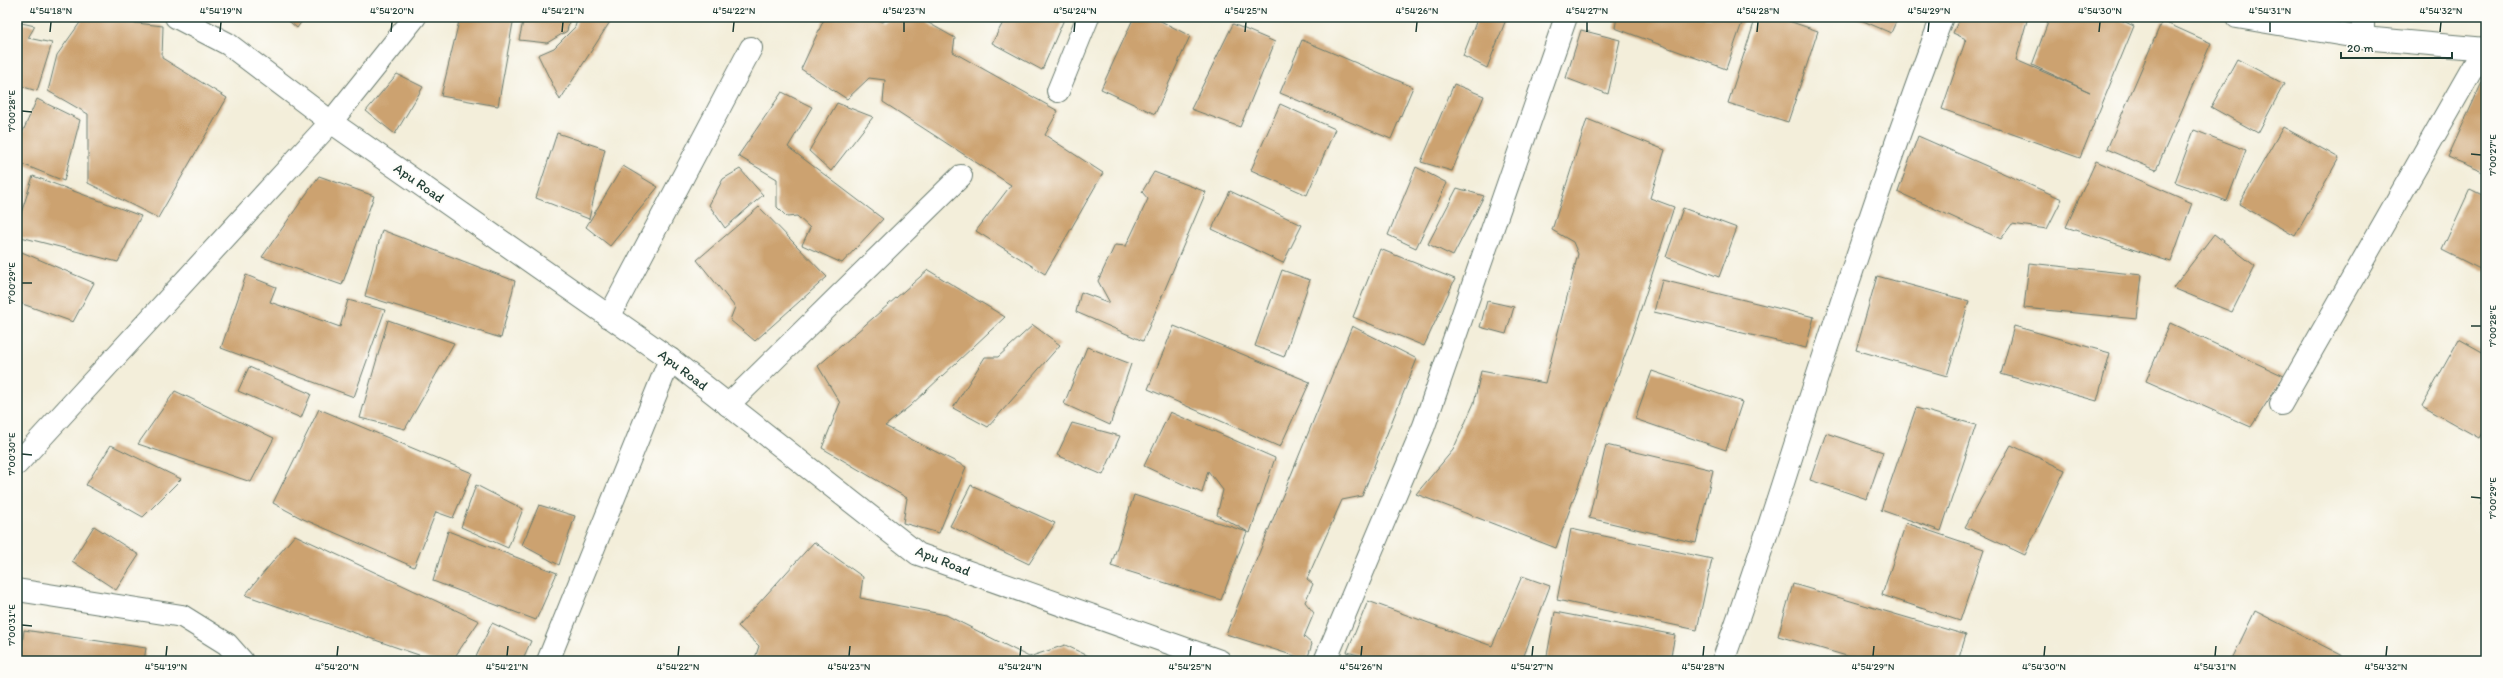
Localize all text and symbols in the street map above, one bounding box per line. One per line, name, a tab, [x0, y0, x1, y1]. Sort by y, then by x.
text: 4°54'18"N	[30, 4, 73, 17]
text: 4°54'19"N	[200, 4, 242, 17]
text: 4°54'20"N	[370, 4, 414, 17]
text: 4°54'21"N	[542, 4, 584, 17]
text: 4°54'22"N	[713, 4, 756, 17]
text: 4°54'23"N	[882, 4, 926, 17]
text: 4°54'24"N	[1053, 4, 1097, 17]
text: 4°54'25"N	[1225, 4, 1268, 17]
text: 4°54'26"N	[1395, 4, 1439, 17]
text: 4°54'27"N	[1566, 4, 1609, 17]
text: 4°54'28"N	[1736, 4, 1780, 17]
text: 4°54'29"N	[1908, 4, 1951, 17]
text: 4°54'30"N	[2078, 4, 2122, 17]
text: 4°54'31"N	[2249, 4, 2292, 17]
text: 4°54'32"N	[2419, 4, 2463, 17]
scale bar	[2341, 34, 2452, 60]
text: 20 m	[2347, 41, 2374, 55]
text: 7°00'28"E	[5, 90, 18, 132]
text: 7°00'27"E	[2486, 134, 2499, 176]
street label: Apu Road	[391, 160, 448, 207]
text: 7°00'29"E	[5, 262, 18, 304]
text: 7°00'28"E	[2486, 305, 2499, 347]
street label: Apu Road	[655, 346, 712, 394]
text: 7°00'30"E	[5, 432, 18, 475]
text: 7°00'29"E	[2486, 477, 2499, 519]
street label: Apu Road	[913, 542, 973, 580]
text: 7°00'31"E	[5, 604, 18, 646]
text: 4°54'19"N	[145, 660, 187, 673]
text: 4°54'20"N	[315, 660, 359, 673]
text: 4°54'21"N	[486, 660, 528, 673]
text: 4°54'22"N	[657, 660, 700, 673]
text: 4°54'23"N	[827, 660, 871, 673]
text: 4°54'24"N	[998, 660, 1042, 673]
text: 4°54'25"N	[1169, 660, 1212, 673]
text: 4°54'26"N	[1339, 660, 1383, 673]
text: 4°54'27"N	[1511, 660, 1554, 673]
text: 4°54'28"N	[1681, 660, 1725, 673]
text: 4°54'29"N	[1852, 660, 1895, 673]
text: 4°54'30"N	[2022, 660, 2066, 673]
text: 4°54'31"N	[2194, 660, 2237, 673]
text: 4°54'32"N	[2364, 660, 2408, 673]

